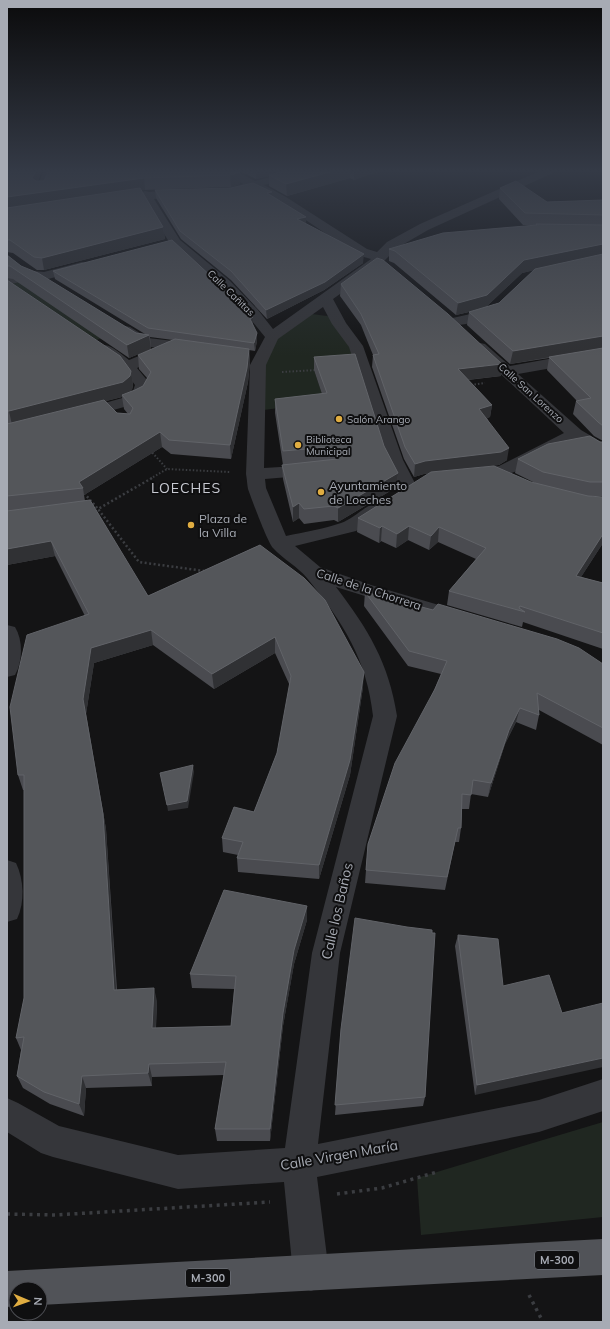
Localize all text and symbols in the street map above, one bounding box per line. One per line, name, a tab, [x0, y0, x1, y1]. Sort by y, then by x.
street label: Calle Cañitas	[205, 267, 257, 319]
street label: Calle San Lorenzo	[496, 360, 566, 426]
place label: Salón Arango	[347, 413, 411, 426]
marker: Salón Arango	[334, 414, 344, 424]
place label: Biblioteca Municipal	[306, 433, 351, 458]
marker: Biblioteca Municipal	[293, 440, 303, 450]
place label: Ayuntamiento de Loeches	[329, 478, 407, 507]
district label: LOECHES	[151, 479, 221, 497]
marker: Ayuntamiento de Loeches	[316, 487, 326, 497]
place label: Plaza de la Villa	[199, 511, 247, 540]
marker: Plaza de la Villa	[186, 520, 196, 530]
street label: Calle de la Chorrera	[315, 565, 423, 613]
street label: Calle los Baños	[317, 861, 357, 961]
street label: Calle Virgen María	[279, 1136, 399, 1174]
road number: M-300	[535, 1251, 579, 1269]
road number: M-300	[186, 1269, 230, 1287]
north arrow	[8, 1281, 48, 1321]
text: N	[31, 1297, 45, 1306]

